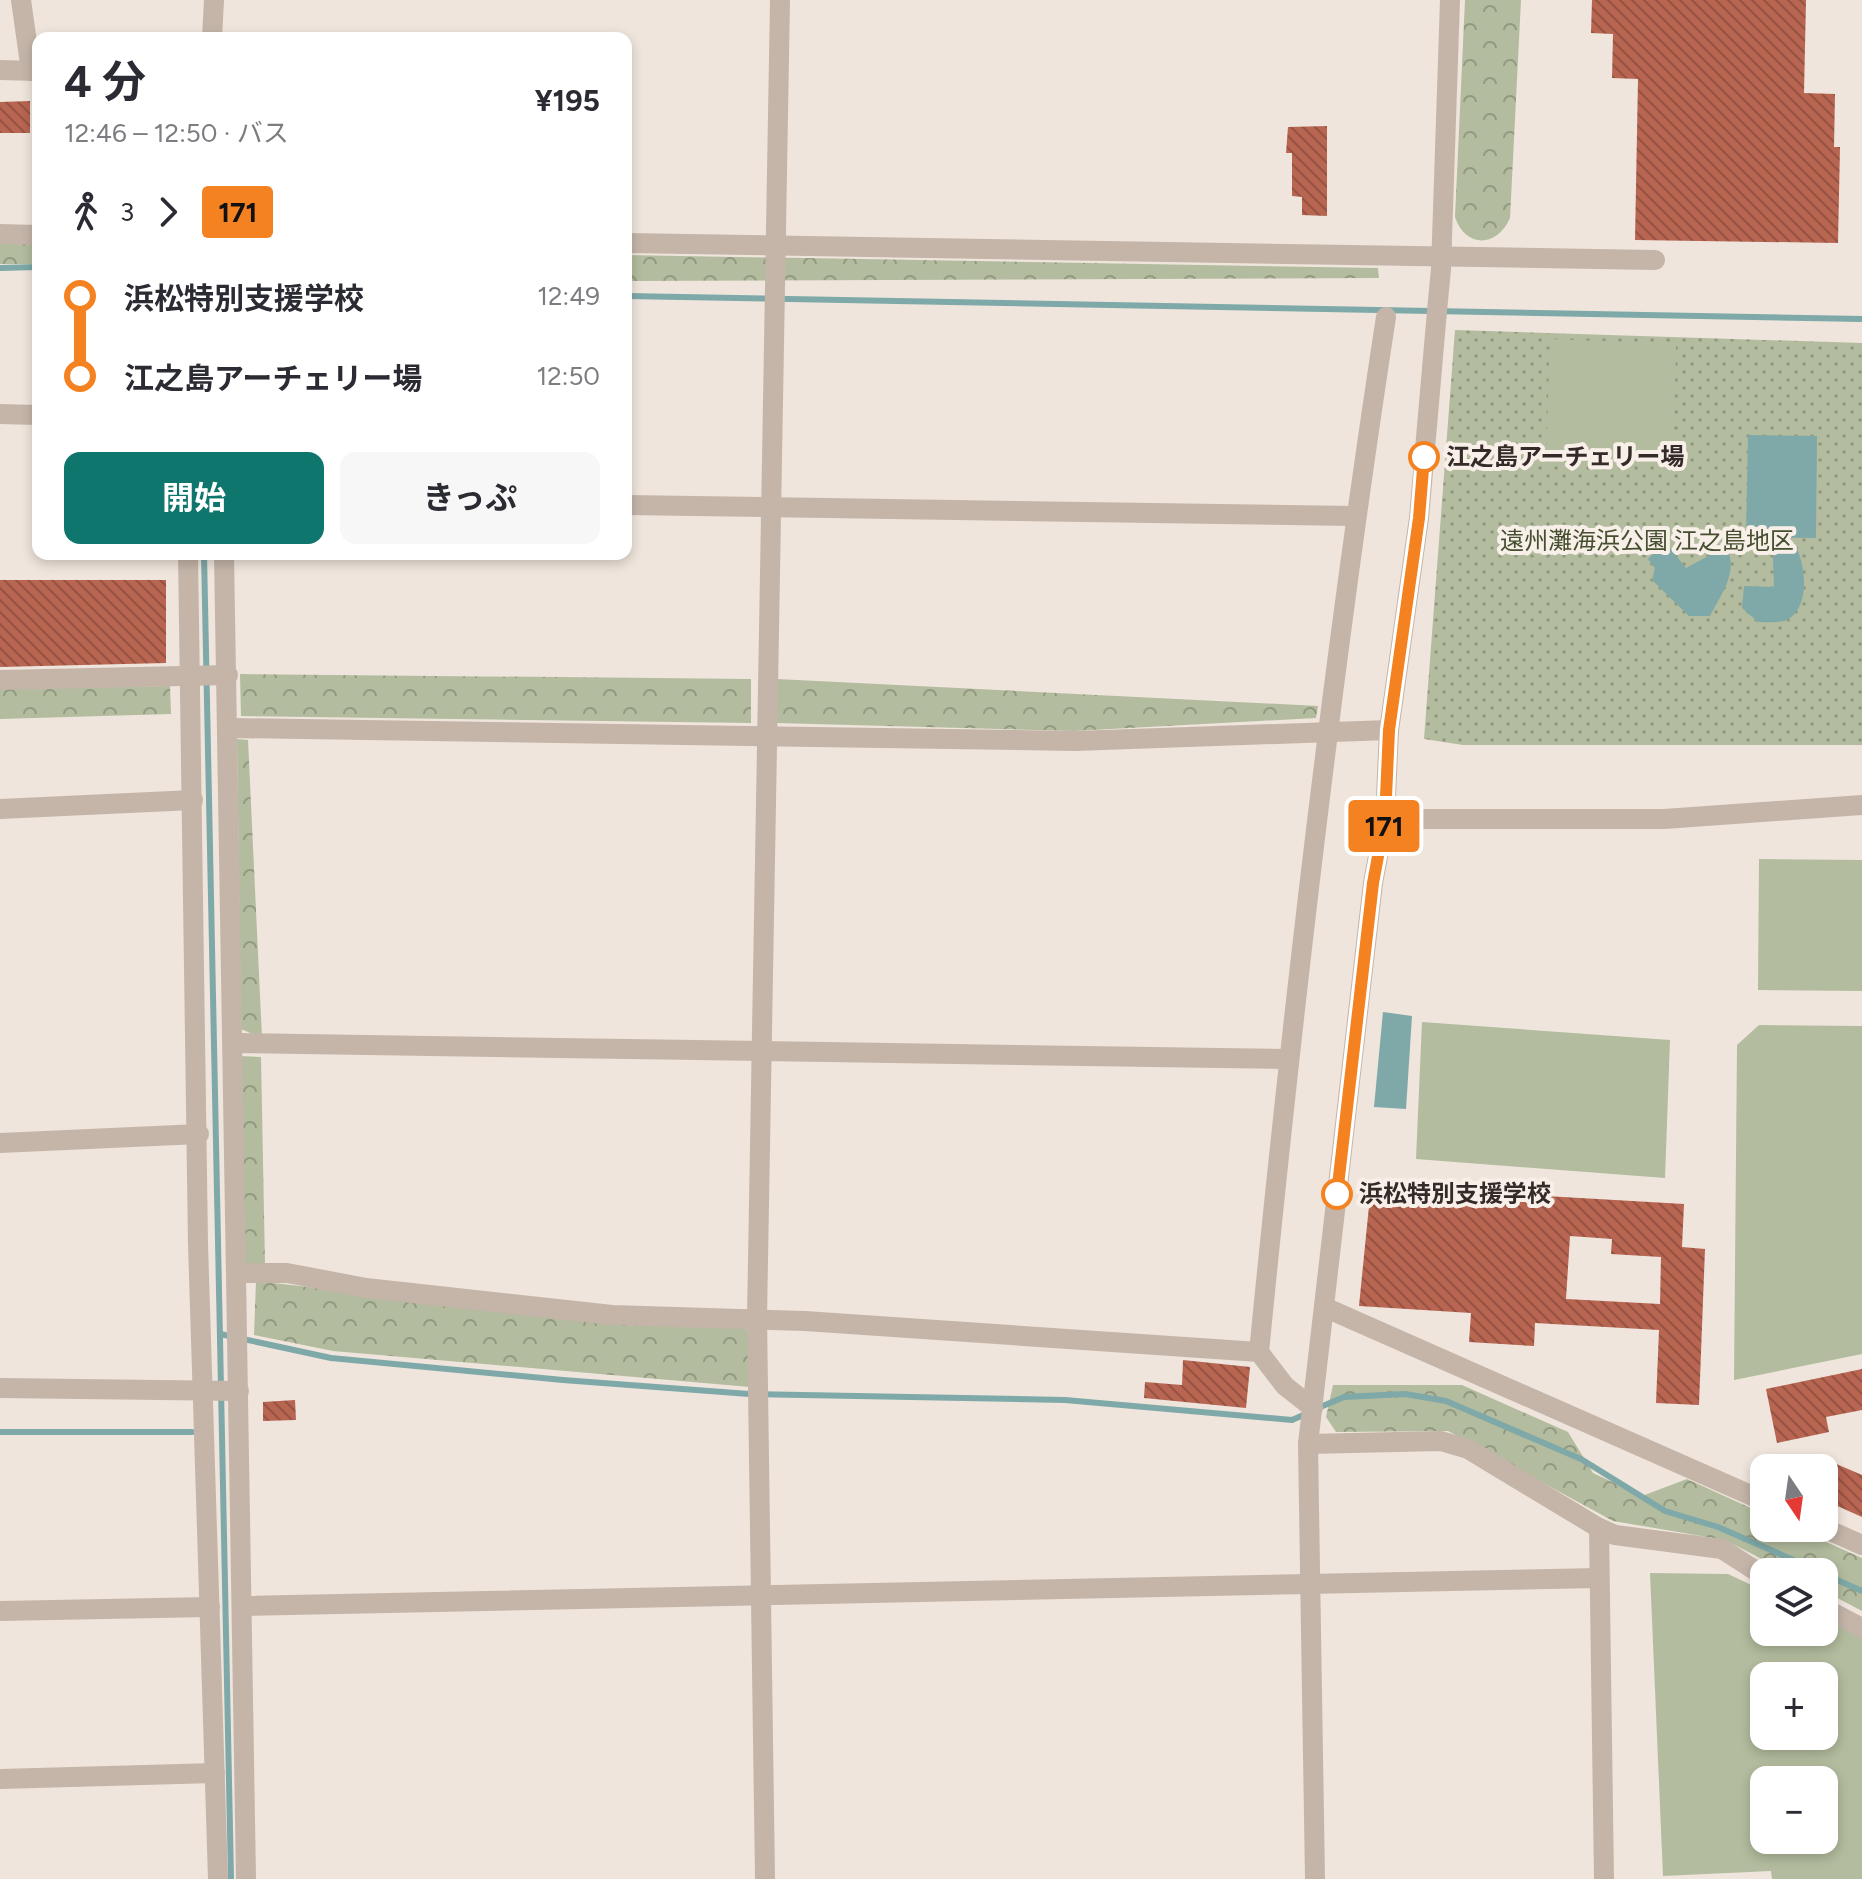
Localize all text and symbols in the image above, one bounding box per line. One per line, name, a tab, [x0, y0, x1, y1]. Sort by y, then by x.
text: 4 分	[64, 55, 146, 108]
text: ¥195	[535, 82, 600, 119]
text: 12:46 – 12:50 · バス	[64, 117, 289, 149]
icon: walk	[64, 190, 108, 234]
icon: forward	[146, 190, 190, 234]
text: 171	[218, 195, 257, 229]
text: 3	[120, 196, 134, 228]
text: 浜松特別支援学校	[124, 280, 364, 317]
text: 12:49	[537, 280, 600, 312]
text: 江之島アーチェリー場	[124, 360, 422, 397]
text: 12:50	[537, 360, 600, 392]
marker: 江之島アーチェリー場	[1409, 442, 1439, 472]
place label: 江之島アーチェリー場	[1446, 442, 1685, 471]
button: 開始	[64, 452, 324, 544]
button: きっぷ	[340, 452, 600, 544]
park label: 遠州灘海浜公園 江之島地区	[1500, 526, 1794, 555]
line badge: 171	[1338, 800, 1430, 852]
text: 171	[1364, 809, 1404, 843]
marker: 浜松特別支援学校	[1322, 1179, 1352, 1209]
place label: 浜松特別支援学校	[1359, 1179, 1551, 1208]
north arrow	[1750, 1454, 1838, 1542]
map controls	[1750, 1454, 1838, 1854]
button: layers	[1750, 1558, 1838, 1646]
button: +	[1750, 1662, 1838, 1750]
button: −	[1750, 1766, 1838, 1854]

